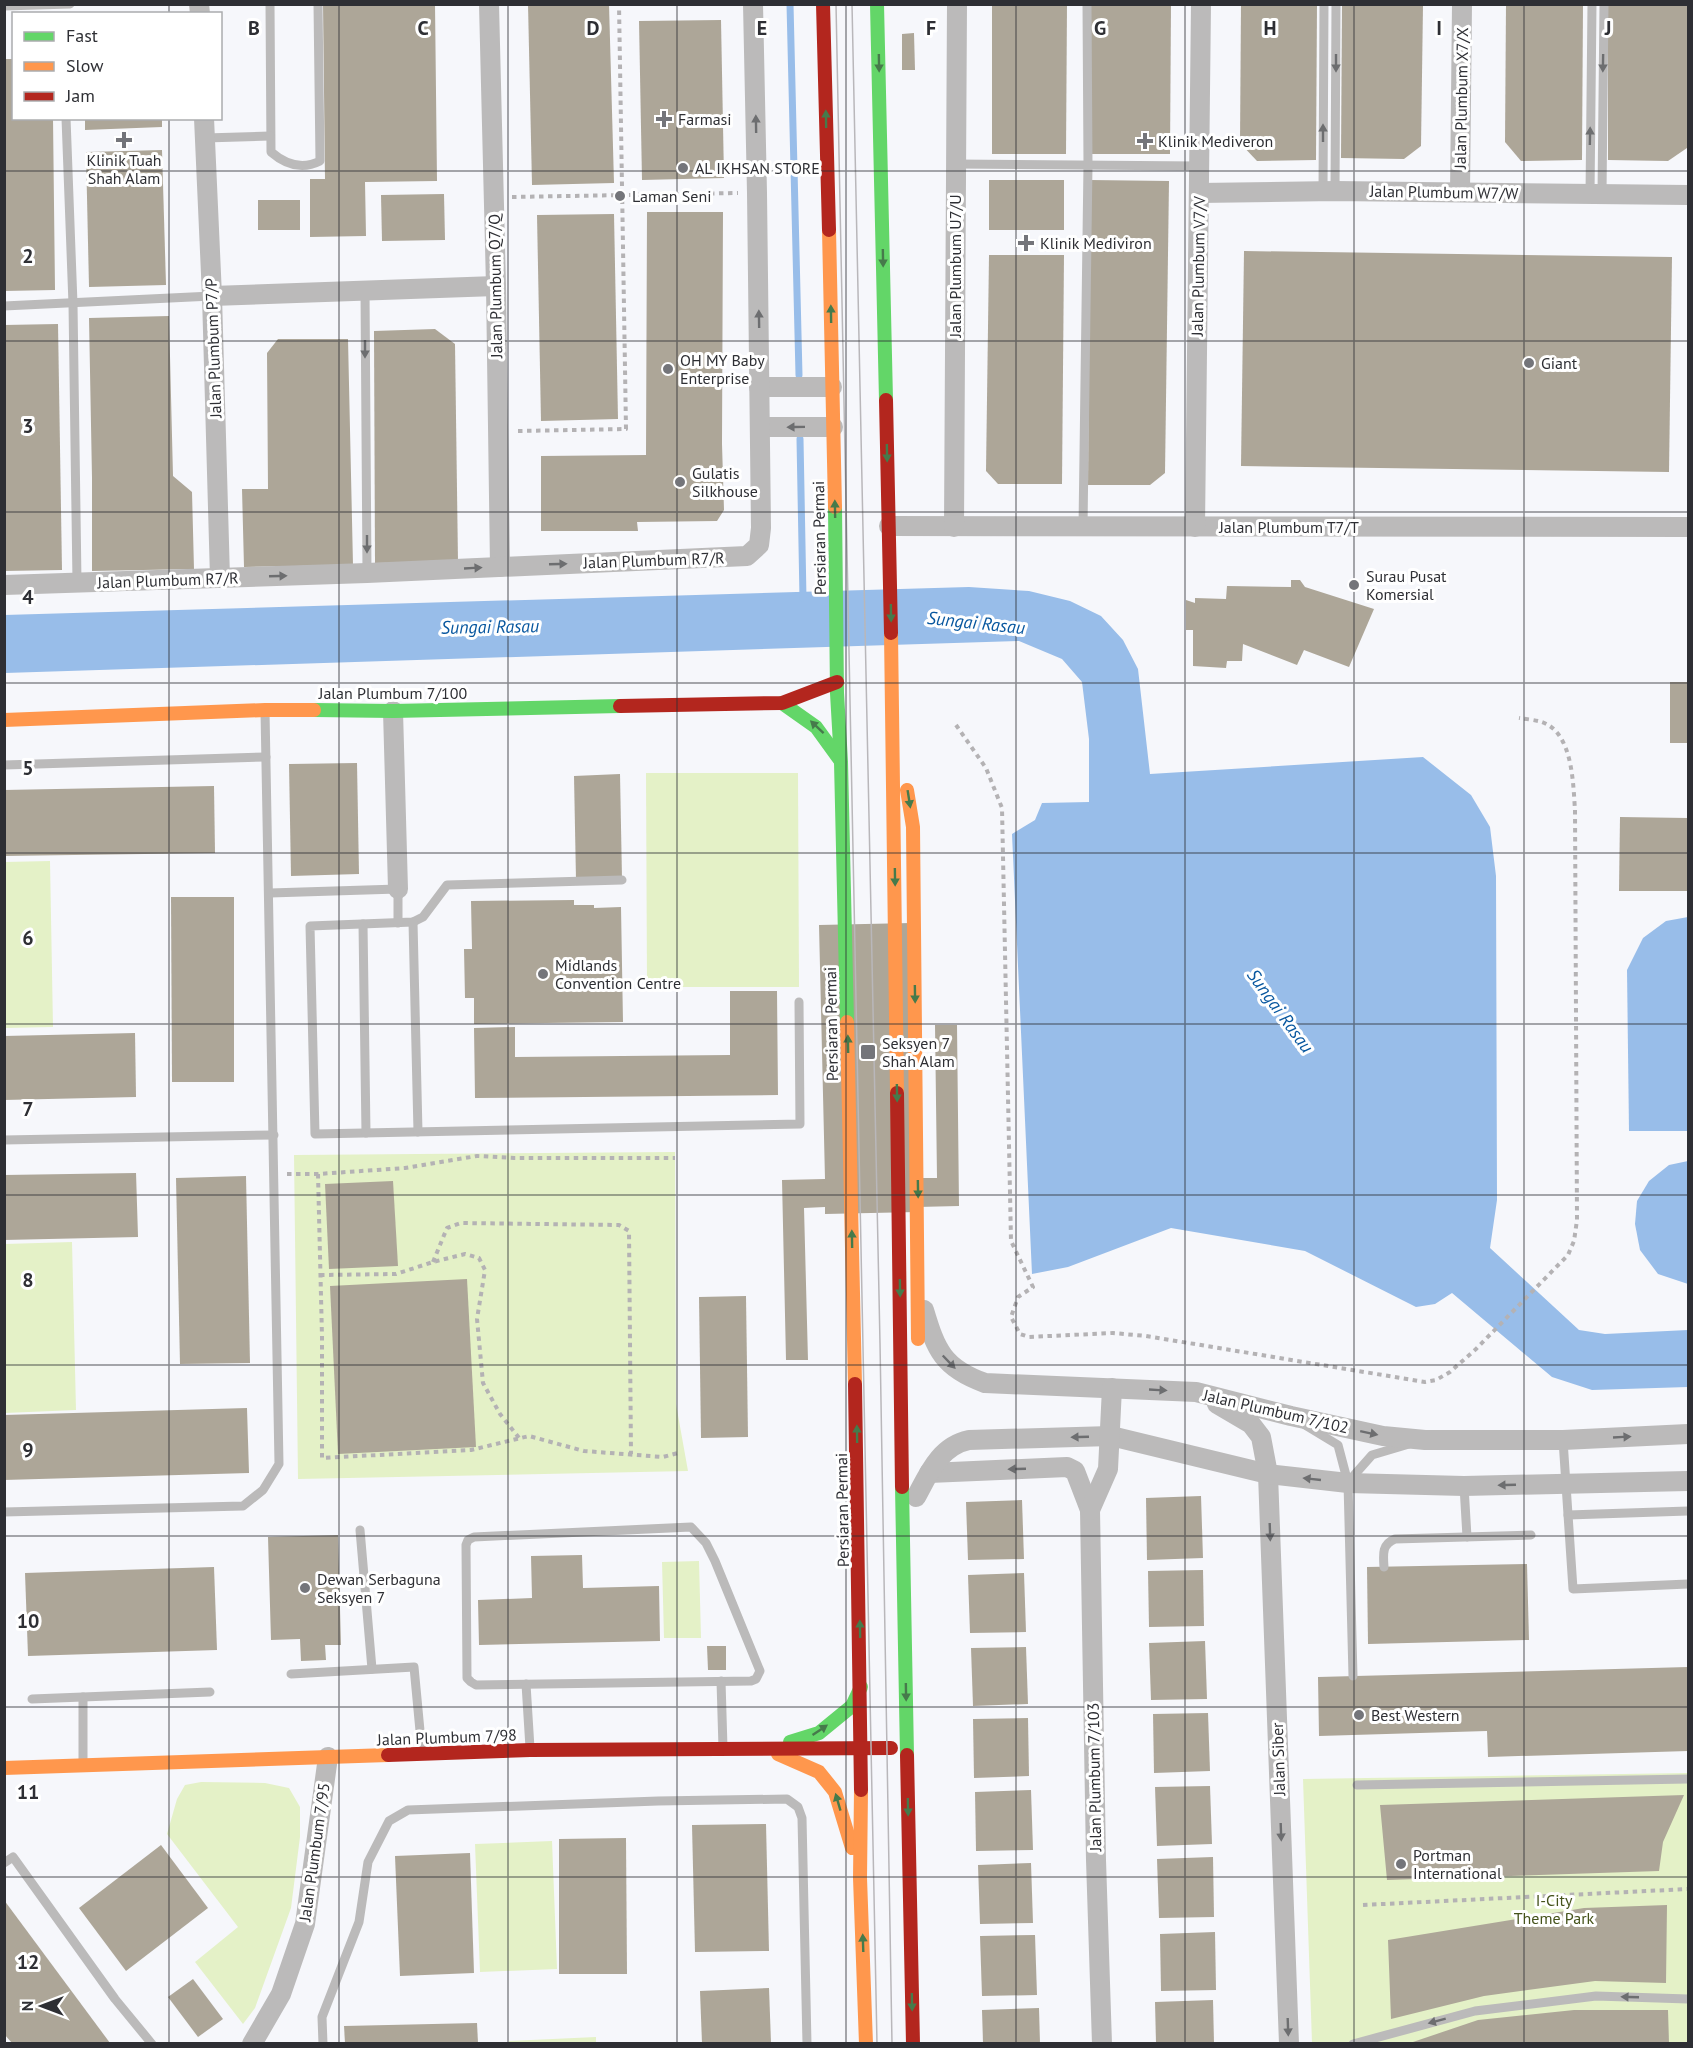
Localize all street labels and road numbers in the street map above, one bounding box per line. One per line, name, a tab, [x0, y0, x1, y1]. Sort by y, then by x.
street label: Jalan Plumbum X7/X	[1450, 27, 1472, 170]
street label: Jalan Plumbum W7/W	[1369, 181, 1519, 203]
street label: Jalan Plumbum U7/U	[945, 194, 965, 339]
street label: Jalan Plumbum V7/V	[1187, 195, 1209, 337]
street label: Jalan Plumbum Q7/Q	[484, 213, 506, 359]
street label: Jalan Plumbum P7/P	[201, 278, 225, 419]
street label: Persiaran Permai	[808, 481, 830, 595]
street label: Jalan Plumbum T7/T	[1218, 517, 1359, 537]
street label: Jalan Plumbum R7/R	[582, 548, 725, 572]
street label: Jalan Plumbum R7/R	[96, 568, 239, 592]
street label: Jalan Plumbum 7/100	[318, 683, 468, 703]
street label: Persiaran Permai	[820, 967, 842, 1081]
street label: Jalan Plumbum 7/102	[1200, 1384, 1351, 1437]
street label: Persiaran Permai	[831, 1453, 853, 1567]
street label: Jalan Plumbum 7/103	[1083, 1703, 1105, 1852]
street label: Jalan Siber	[1267, 1722, 1289, 1797]
street label: Jalan Plumbum 7/98	[376, 1725, 517, 1749]
street label: Jalan Plumbum 7/95	[294, 1781, 334, 1924]

